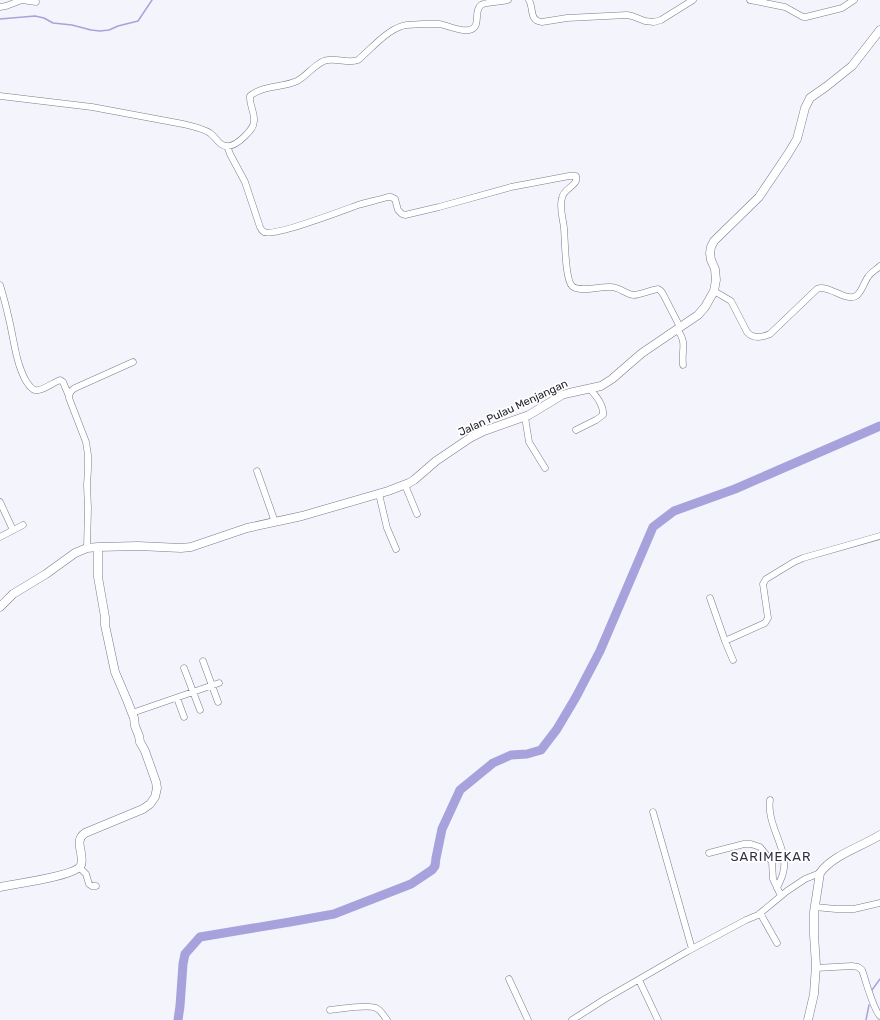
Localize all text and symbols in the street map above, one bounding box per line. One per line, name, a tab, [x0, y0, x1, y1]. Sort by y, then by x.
street label: Jalan Pulau Menjangan	[456, 377, 570, 439]
district label: SARIMEKAR	[731, 849, 811, 864]

